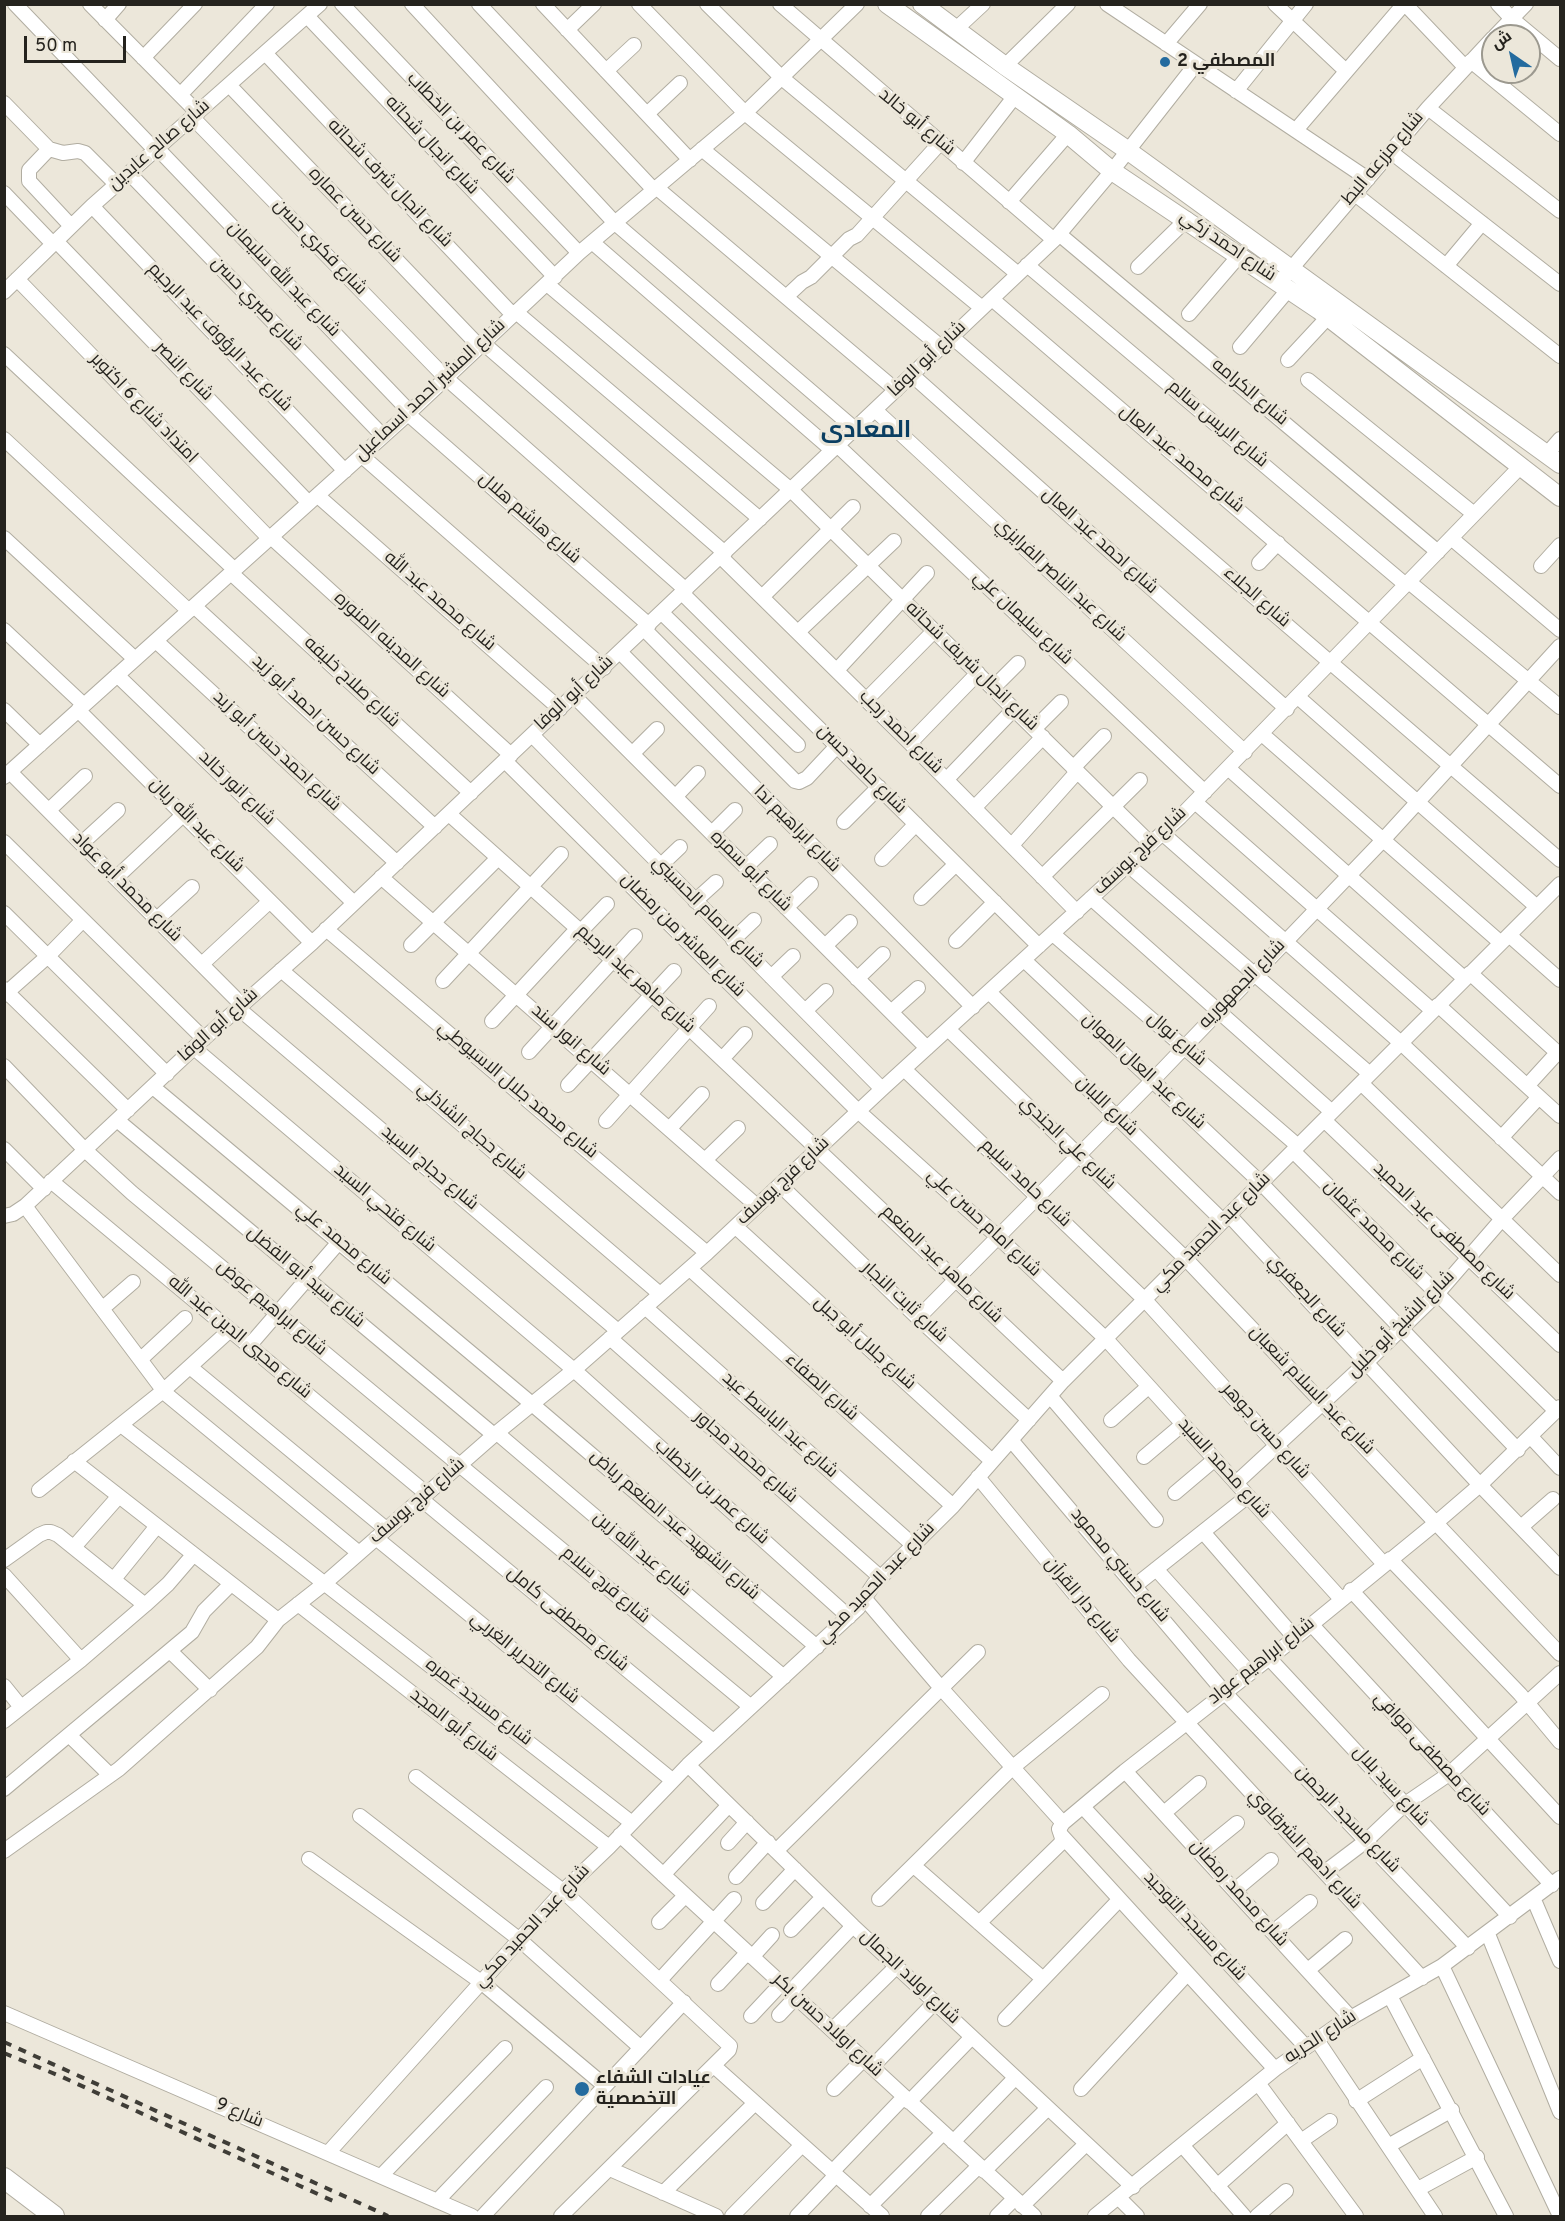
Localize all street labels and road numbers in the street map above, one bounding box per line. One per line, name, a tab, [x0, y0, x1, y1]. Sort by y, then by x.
street label: شارع عمر بن الخطاب	[401, 69, 519, 189]
street label: شارع أبو خالد	[873, 85, 959, 161]
street label: شارع انجال شحاته	[380, 92, 482, 200]
street label: شارع صالح عابدين	[105, 96, 215, 196]
street label: شارع مزرعه البط	[1339, 108, 1429, 210]
street label: شارع انجال شرف شحاته	[322, 115, 456, 253]
street label: شارع حسن عماره	[303, 164, 405, 268]
street label: شارع فكري حسن	[268, 195, 370, 301]
street label: شارع احمد زكي	[1175, 207, 1279, 287]
street label: شارع عبد الله سليمان	[222, 218, 344, 342]
street label: شارع صبري حسن	[206, 253, 306, 357]
street label: شارع عبد الرؤوف عبد الرحيم	[142, 259, 296, 417]
street label: شارع المشير احمد اسماعيل	[351, 316, 511, 466]
street label: شارع أبو الوفا	[885, 318, 971, 402]
street label: شارع النصر	[149, 338, 217, 406]
street label: امتداد شارع 6 اكتوبر	[85, 349, 201, 469]
street label: شارع الكرامه	[1206, 355, 1292, 431]
street label: شارع الريس سالم	[1162, 377, 1272, 473]
street label: شارع محمد عبد العال	[1114, 402, 1248, 518]
street label: شارع هاشم هلال	[474, 469, 584, 569]
street label: شارع احمد عبد العال	[1037, 484, 1161, 600]
street label: شارع عبد الناصر الفرايزي	[990, 515, 1130, 647]
street label: شارع محمد عبد الله	[379, 548, 499, 656]
street label: شارع الجلاء	[1218, 563, 1294, 633]
street label: شارع سليمان علي	[968, 567, 1076, 671]
street label: شارع المدينه المنوره	[329, 588, 453, 704]
street label: شارع انجال شريف شحاته	[900, 598, 1042, 736]
street label: شارع صلاح خليفه	[299, 633, 403, 733]
street label: شارع حسن احمد أبو زيد	[247, 651, 383, 781]
street label: شارع أبو الوفا	[531, 652, 619, 736]
street label: شارع احمد حسن أبو زيد	[208, 687, 344, 817]
street label: شارع احمد رجب	[854, 687, 946, 779]
street label: شارع حامد حسن	[812, 721, 910, 819]
street label: شارع انور خالد	[193, 747, 279, 831]
street label: شارع عبد الله ريان	[144, 774, 248, 878]
street label: شارع ابراهيم ندا	[748, 782, 844, 878]
street label: شارع فرج يوسف	[1090, 803, 1192, 901]
street label: شارع أبو سمره	[705, 827, 795, 917]
street label: شارع محمد أبو عواد	[67, 829, 185, 947]
street label: شارع الامام الحسيني	[647, 853, 767, 973]
street label: شارع العاشر من رمضان	[615, 869, 749, 1003]
street label: شارع ماهر عبد الرحيم	[571, 921, 699, 1039]
street label: شارع الجمهوريه	[1195, 936, 1291, 1034]
street label: شارع أبو الوفا	[175, 985, 263, 1067]
street label: شارع انور سند	[526, 1001, 614, 1081]
street label: شارع عبد العال الموان	[1077, 1009, 1209, 1135]
street label: شارع نوال	[1142, 1009, 1210, 1071]
street label: شارع محمد جلال الاسيوطي	[433, 1018, 601, 1164]
street label: شارع اللبان	[1071, 1072, 1141, 1142]
street label: شارع حجاج الشاذلي	[412, 1079, 530, 1185]
street label: شارع علي الجندي	[1015, 1093, 1119, 1195]
street label: شارع حجاج السيد	[376, 1122, 482, 1216]
street label: شارع فرج يوسف	[733, 1133, 835, 1231]
street label: شارع حامد سليم	[975, 1135, 1075, 1233]
street label: شارع مصطفى عبد الحميد	[1368, 1159, 1518, 1305]
street label: شارع فتحي السيد	[329, 1160, 439, 1258]
street label: شارع امام حسن علي	[922, 1166, 1044, 1282]
street label: شارع عبد الحميد مكي	[1148, 1169, 1276, 1297]
street label: شارع محمد عثمان	[1318, 1176, 1428, 1286]
street label: شارع محمد علي	[291, 1199, 395, 1291]
street label: شارع ماهر عبد المنعم	[876, 1202, 1006, 1328]
street label: شارع سيد أبو الفضل	[242, 1223, 368, 1333]
street label: شارع الجعفري	[1263, 1252, 1349, 1342]
street label: شارع ابراهيم عوض	[212, 1257, 330, 1361]
street label: شارع ثابت النجار	[857, 1258, 951, 1348]
street label: شارع الشيخ أبو خليل	[1344, 1267, 1460, 1383]
street label: شارع محيي الدين عبد الله	[163, 1272, 315, 1404]
street label: شارع جلال أبو جبل	[809, 1293, 919, 1395]
street label: شارع عبد السلام شعبان	[1244, 1322, 1378, 1460]
street label: شارع الصفاء	[780, 1350, 862, 1426]
street label: شارع عبد الباسط عيد	[717, 1368, 841, 1484]
street label: شارع حسن جوهر	[1216, 1380, 1314, 1484]
street label: شارع محمد مجاور	[689, 1407, 801, 1509]
street label: شارع محمد السيد	[1172, 1414, 1274, 1524]
street label: شارع عمر بن الخطاب	[649, 1436, 773, 1550]
street label: شارع الشهيد عبد المنعم رياض	[585, 1446, 763, 1606]
street label: شارع فرج يوسف	[366, 1455, 470, 1549]
street label: شارع حسني محمود	[1065, 1504, 1173, 1628]
street label: شارع عبد الله زين	[588, 1508, 694, 1602]
street label: شارع عبد الحميد مكي	[814, 1519, 940, 1649]
street label: شارع فرج سلام	[557, 1543, 653, 1629]
street label: شارع دار القرآن	[1039, 1554, 1123, 1648]
street label: شارع مصطفى كامل	[502, 1563, 632, 1677]
street label: شارع التحرير الغربي	[465, 1609, 583, 1709]
street label: شارع ابراهيم عواد	[1204, 1614, 1320, 1710]
street label: شارع مسجد غمره	[420, 1655, 536, 1751]
street label: شارع أبو المجد	[405, 1685, 501, 1767]
street label: شارع مصطفى موافي	[1368, 1689, 1494, 1821]
street label: شارع سيد بلال	[1347, 1742, 1433, 1832]
street label: شارع مسجد الرحمن	[1290, 1762, 1404, 1878]
street label: شارع ادهم الشرقاوي	[1243, 1786, 1365, 1914]
street label: شارع محمد رمضان	[1184, 1836, 1292, 1952]
street label: شارع عبد الحميد مكي	[470, 1861, 596, 1993]
street label: شارع مسجد التوحيد	[1138, 1868, 1250, 1986]
street label: شارع اولاد الجمال	[855, 1926, 963, 2030]
street label: شارع اولاد حسن بكر	[768, 1970, 886, 2082]
street label: شارع الحريه	[1281, 2007, 1361, 2069]
street label: شارع 9	[212, 2094, 266, 2134]

